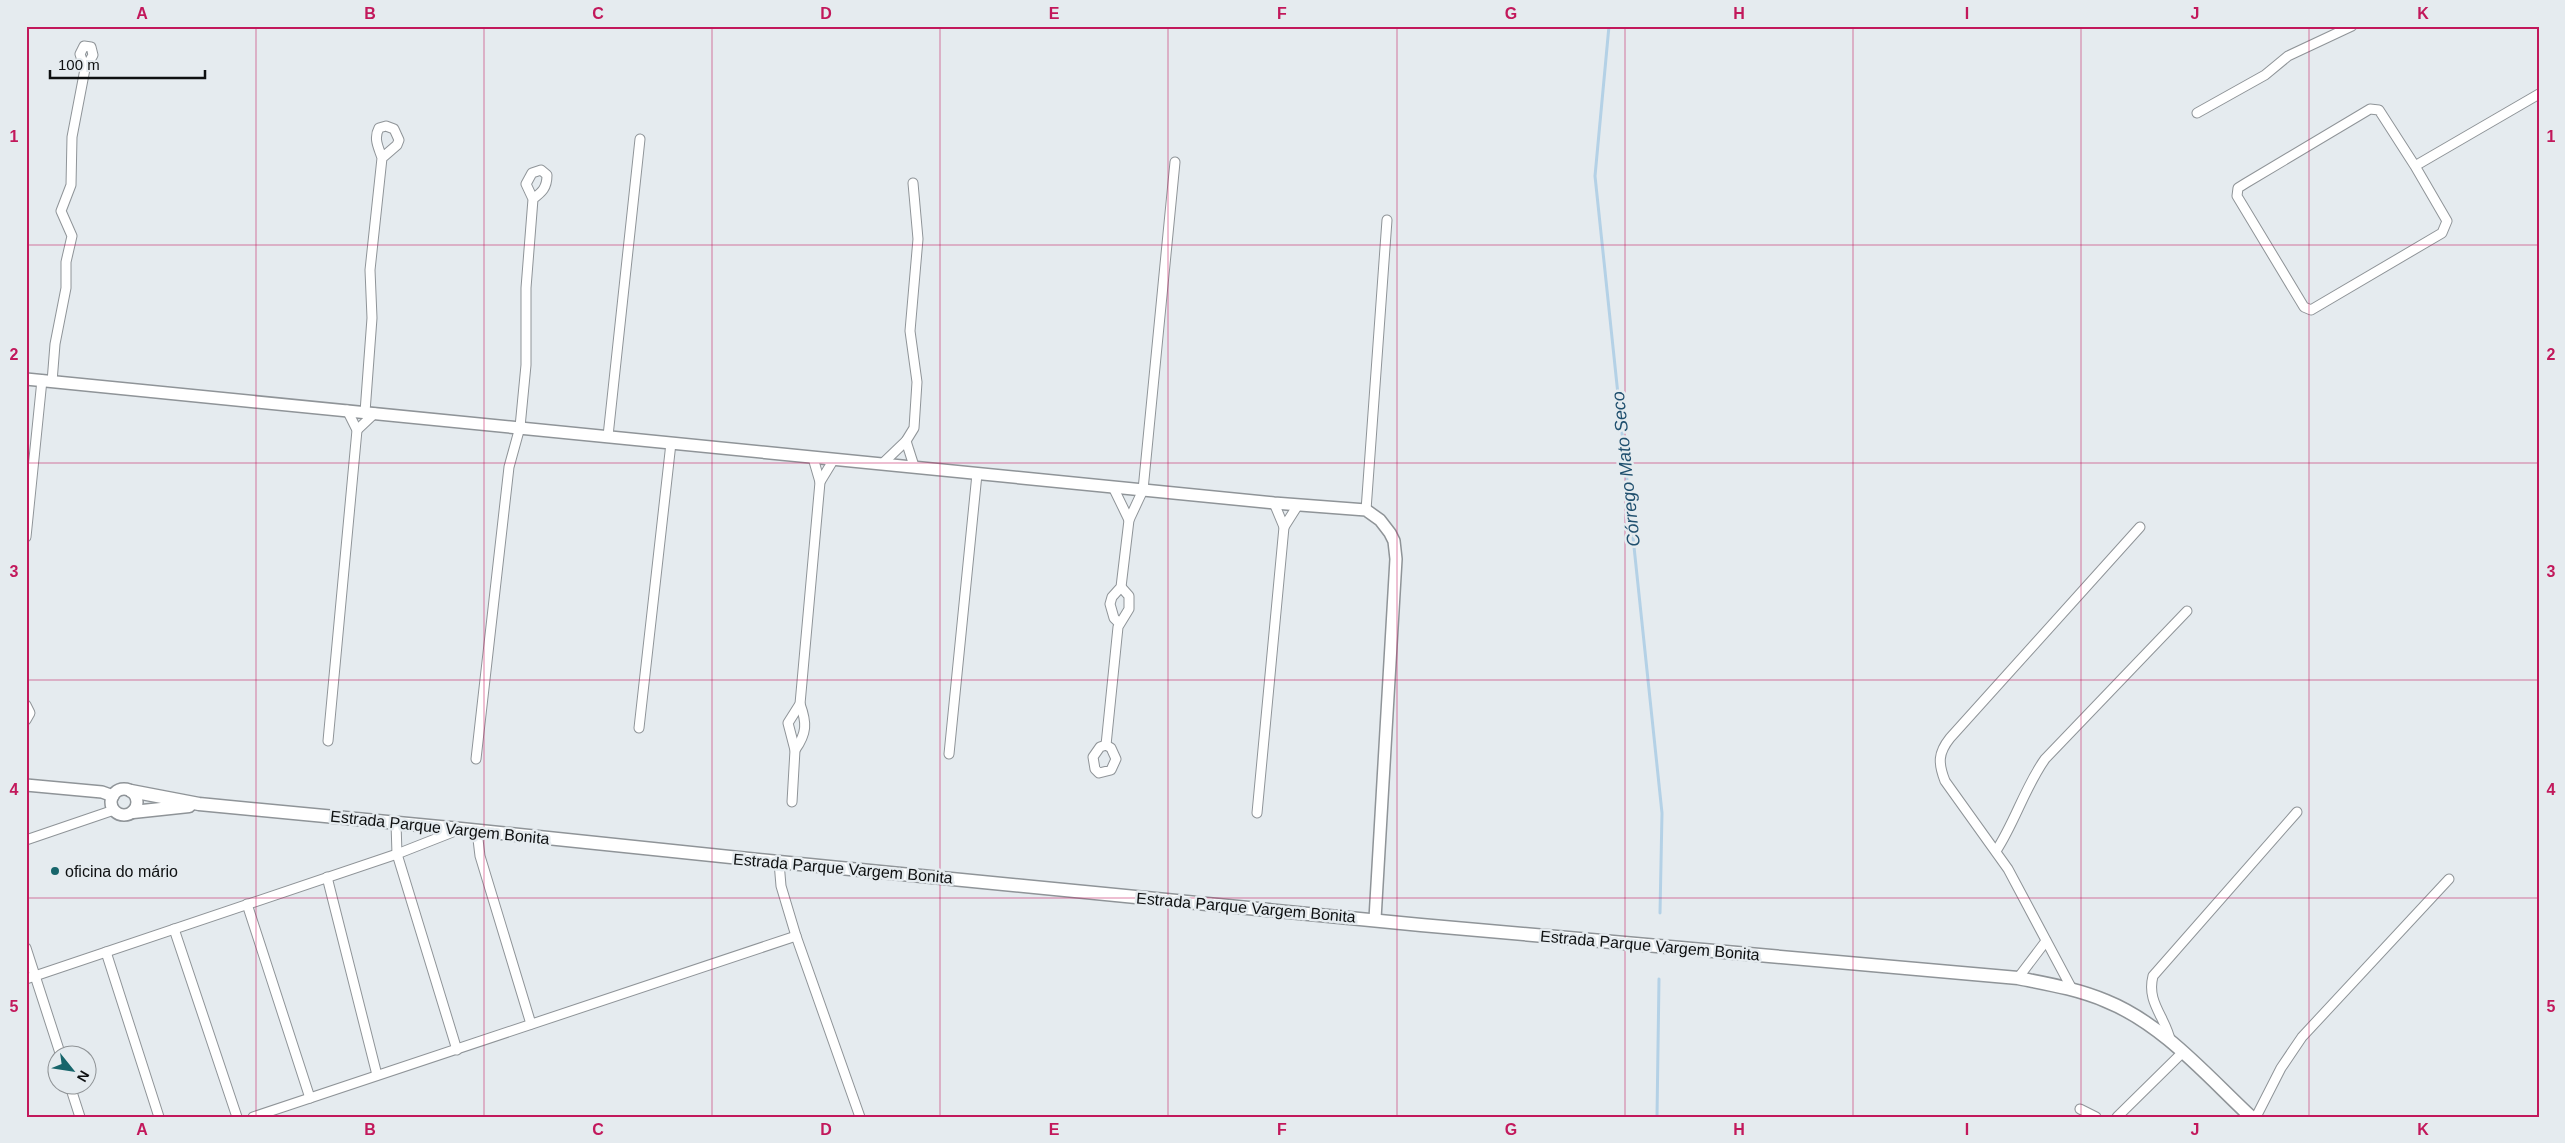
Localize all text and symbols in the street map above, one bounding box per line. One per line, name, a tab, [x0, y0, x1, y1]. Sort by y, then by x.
text: A	[136, 5, 148, 22]
text: B	[364, 5, 376, 22]
text: C	[592, 5, 604, 22]
text: D	[820, 5, 832, 22]
text: E	[1049, 5, 1060, 22]
text: F	[1277, 5, 1287, 22]
text: G	[1505, 5, 1517, 22]
text: H	[1733, 5, 1745, 22]
text: I	[1965, 5, 1969, 22]
text: J	[2191, 5, 2199, 22]
text: K	[2417, 5, 2429, 22]
scale bar	[50, 48, 205, 80]
text: 100 m	[58, 56, 100, 73]
text: 1	[10, 128, 19, 145]
text: 1	[2547, 128, 2556, 145]
text: 2	[10, 346, 19, 363]
text: 2	[2547, 346, 2556, 363]
water label: Córrego Mato Seco	[1608, 390, 1644, 548]
text: 3	[10, 563, 19, 580]
text: 3	[2547, 563, 2556, 580]
text: 4	[10, 781, 19, 798]
text: 4	[2547, 781, 2556, 798]
street label: Estrada Parque Vargem Bonita	[330, 808, 550, 847]
street label: Estrada Parque Vargem Bonita	[732, 850, 954, 887]
place label: oficina do mário	[65, 863, 178, 880]
marker: oficina do mário	[49, 865, 61, 877]
street label: Estrada Parque Vargem Bonita	[1135, 889, 1357, 926]
street label: Estrada Parque Vargem Bonita	[1539, 927, 1761, 964]
text: 5	[10, 998, 19, 1015]
text: 5	[2547, 998, 2556, 1015]
north arrow	[48, 1046, 98, 1096]
text: N	[74, 1068, 93, 1085]
text: A	[136, 1121, 148, 1138]
text: B	[364, 1121, 376, 1138]
text: C	[592, 1121, 604, 1138]
text: D	[820, 1121, 832, 1138]
text: E	[1049, 1121, 1060, 1138]
text: F	[1277, 1121, 1287, 1138]
text: G	[1505, 1121, 1517, 1138]
text: H	[1733, 1121, 1745, 1138]
text: I	[1965, 1121, 1969, 1138]
text: J	[2191, 1121, 2199, 1138]
text: K	[2417, 1121, 2429, 1138]

